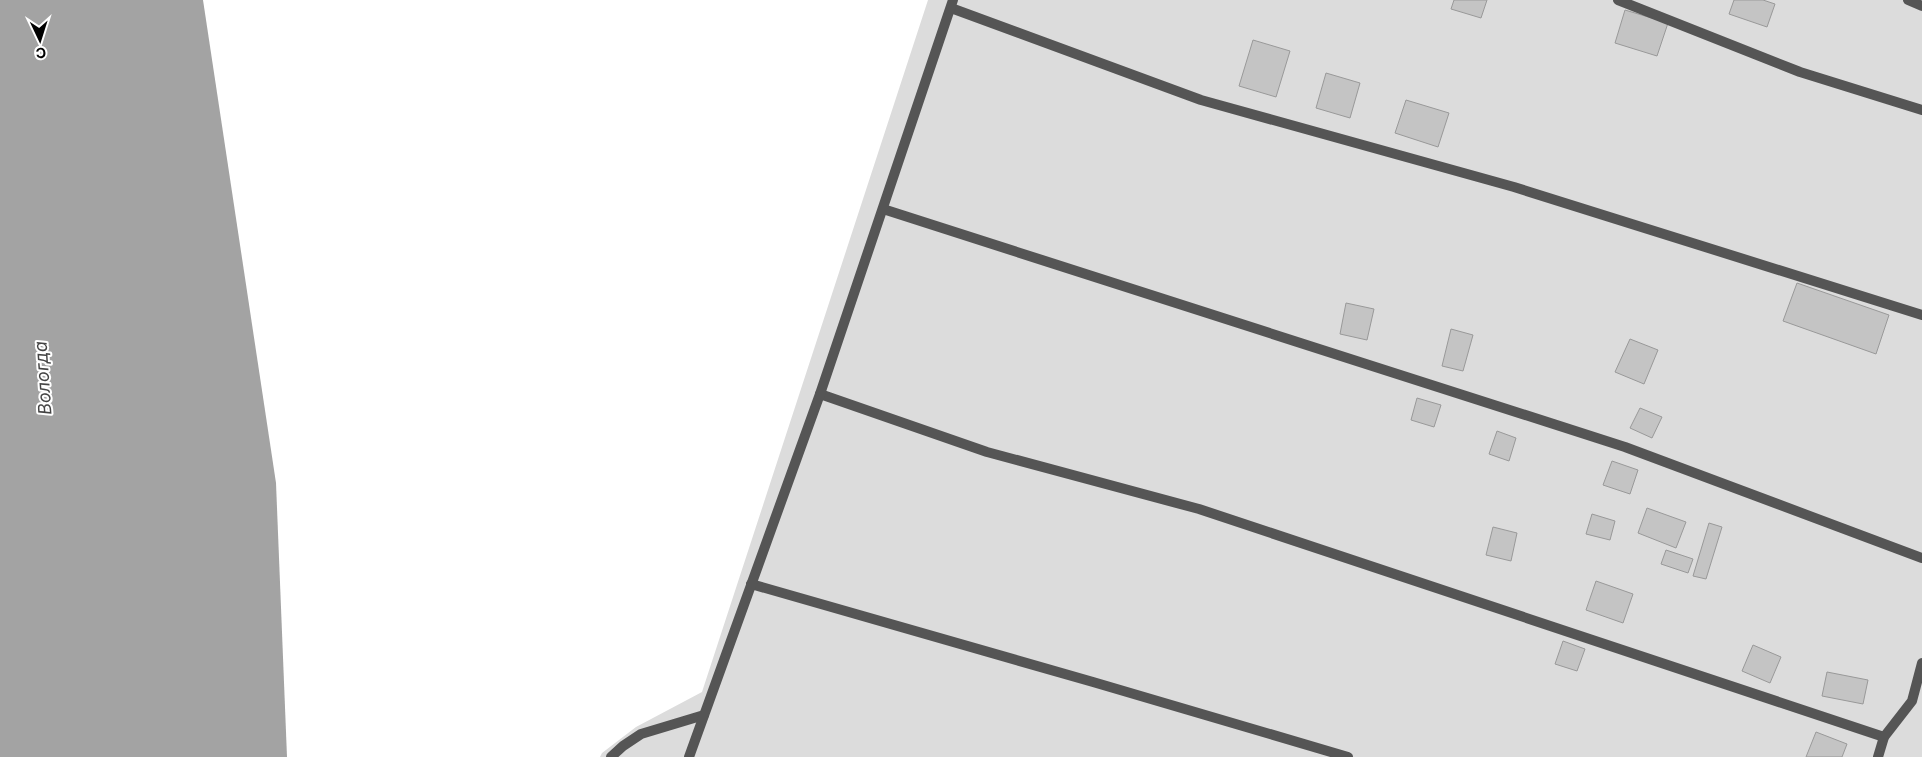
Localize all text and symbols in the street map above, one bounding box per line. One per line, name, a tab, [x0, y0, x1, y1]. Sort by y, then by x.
north arrow	[15, 15, 65, 65]
text: С	[35, 45, 47, 62]
water label: Вологда	[29, 340, 56, 416]

